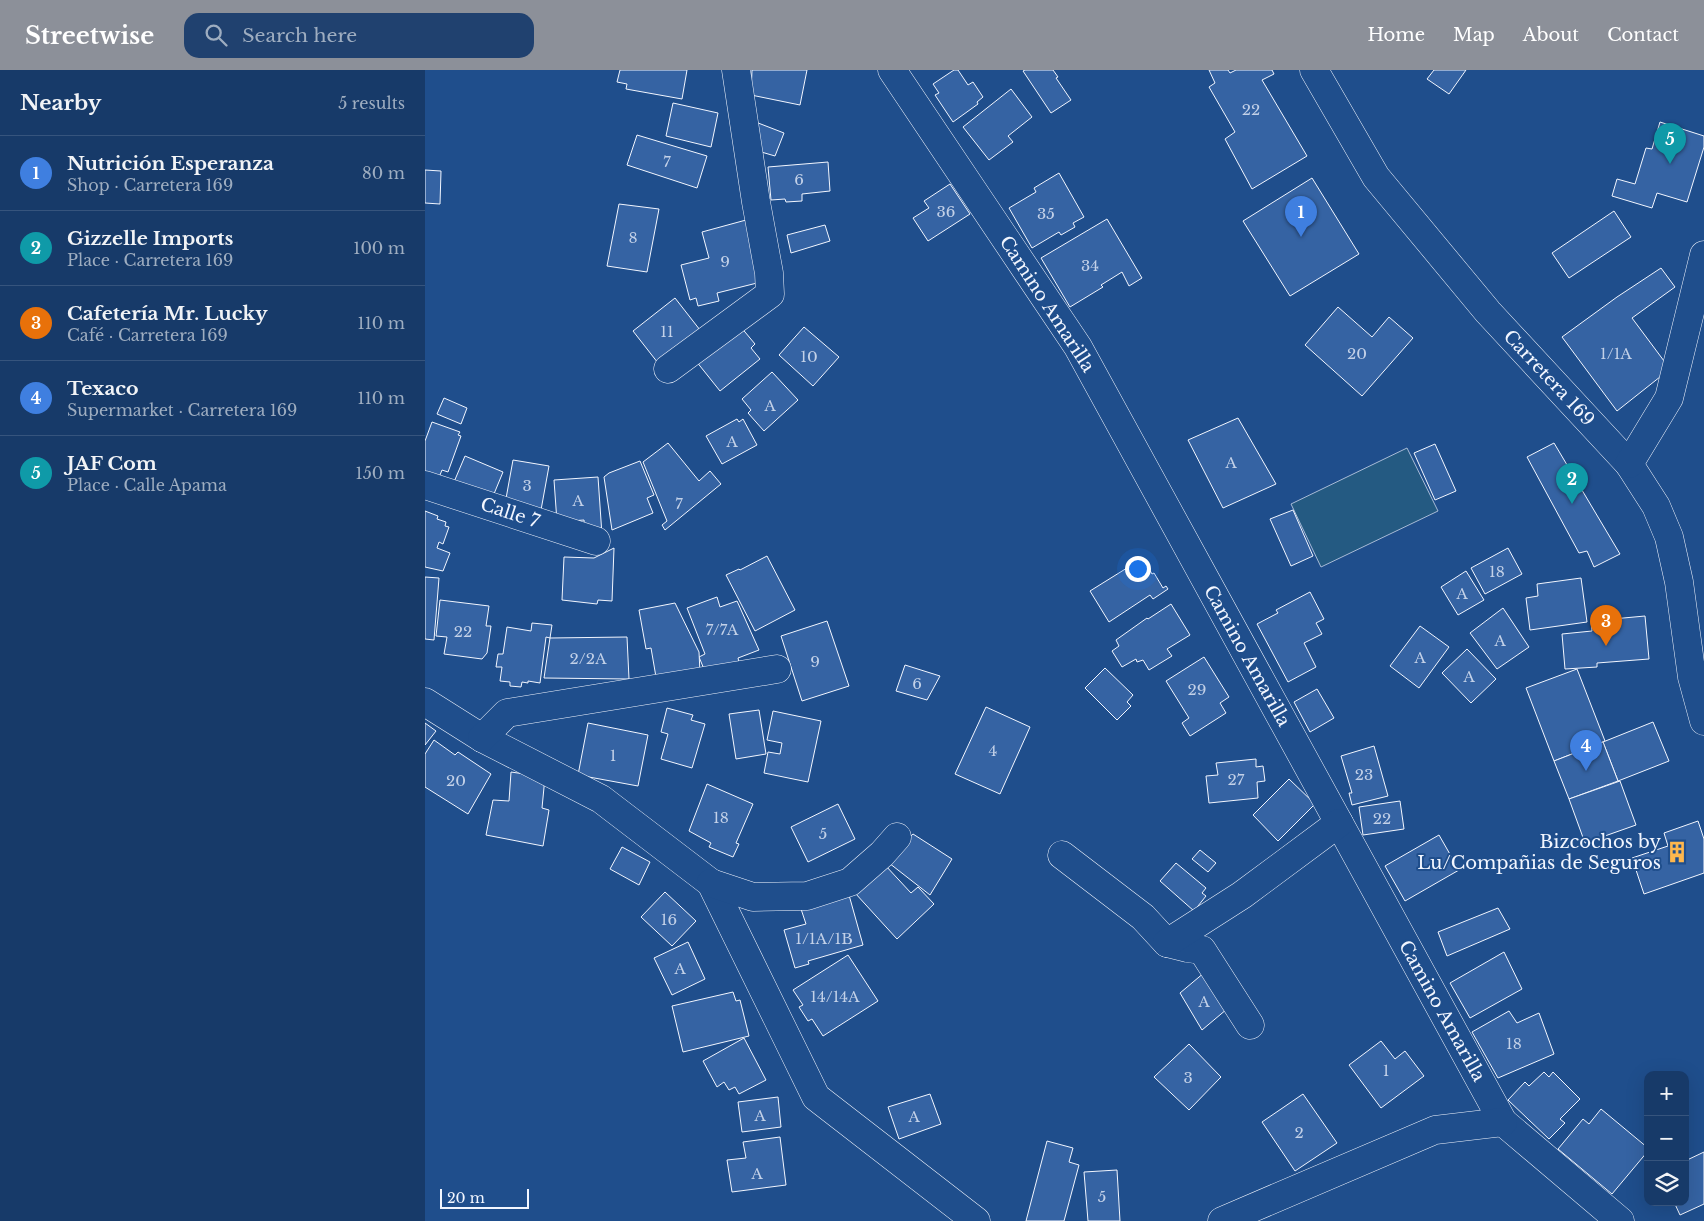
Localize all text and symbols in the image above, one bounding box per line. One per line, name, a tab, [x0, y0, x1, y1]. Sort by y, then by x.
search box	[184, 13, 534, 58]
text: Streetwise	[25, 21, 154, 50]
icon: search	[202, 21, 230, 49]
text: Search here	[242, 24, 357, 47]
text: Home	[1367, 24, 1425, 46]
text: Map	[1453, 24, 1495, 46]
text: About	[1523, 24, 1579, 46]
text: Contact	[1607, 24, 1679, 46]
text: Nearby	[20, 90, 101, 116]
text: 5 results	[338, 93, 405, 113]
house number: 22	[1242, 100, 1260, 119]
pin: 5	[1654, 123, 1686, 164]
text: Nutrición Esperanza	[67, 152, 274, 175]
house number: 7	[663, 152, 671, 171]
text: 1	[33, 163, 39, 183]
text: 80 m	[362, 163, 405, 183]
house number: 6	[794, 170, 804, 189]
text: Shop · Carretera 169	[67, 175, 233, 195]
pin: 1	[1285, 196, 1317, 237]
house number: 36	[937, 202, 955, 221]
house number: 35	[1037, 204, 1055, 223]
text: Gizzelle Imports	[67, 227, 233, 250]
house number: 8	[628, 228, 638, 247]
street label: Camino Amarilla	[995, 232, 1099, 376]
text: 2	[31, 238, 41, 258]
text: 100 m	[353, 238, 405, 258]
text: Place · Carretera 169	[67, 250, 233, 270]
house number: 9	[720, 252, 730, 271]
house number: 34	[1081, 256, 1099, 275]
text: Cafetería Mr. Lucky	[67, 302, 267, 325]
text: 3	[31, 313, 41, 333]
text: 110 m	[358, 313, 405, 333]
house number: 11	[660, 322, 674, 341]
text: Café · Carretera 169	[67, 325, 228, 345]
street label: Carretera 169	[1499, 325, 1599, 431]
house number: 20	[1347, 344, 1367, 363]
house number: 1/1A	[1600, 344, 1632, 363]
house number: 10	[800, 347, 818, 366]
text: Texaco	[67, 377, 139, 400]
text: 4	[31, 388, 41, 408]
text: 110 m	[358, 388, 405, 408]
house number: A	[763, 396, 776, 415]
text: Supermarket · Carretera 169	[67, 400, 297, 420]
house number: A	[725, 432, 738, 451]
text: JAF Com	[67, 452, 157, 475]
house number: A	[1224, 453, 1237, 472]
text: 5	[31, 463, 41, 483]
text: 150 m	[356, 463, 405, 483]
pin: 2	[1556, 463, 1588, 504]
text: Place · Calle Apama	[67, 475, 227, 495]
house number: 3	[522, 476, 532, 495]
house number: A	[571, 491, 584, 510]
street label: Calle 7	[478, 493, 543, 533]
house number: 7	[675, 494, 683, 513]
your location	[1125, 556, 1151, 582]
house number: 18	[1489, 562, 1505, 581]
street label: Camino Amarilla	[1199, 582, 1295, 730]
house number: A	[1455, 584, 1468, 603]
pin: 3	[1590, 605, 1622, 646]
house number: 7/7A	[706, 620, 739, 639]
house number: 22	[454, 622, 472, 641]
house number: A	[1493, 631, 1506, 650]
house number: A	[1413, 648, 1426, 667]
house number: 2/2A	[570, 649, 607, 668]
house number: 9	[810, 652, 820, 671]
house number: A	[1462, 667, 1475, 686]
house number: 6	[912, 674, 922, 693]
house number: 29	[1188, 680, 1206, 699]
pin: 4	[1570, 730, 1602, 771]
house number: 4	[989, 741, 997, 760]
house number: 1	[610, 746, 616, 765]
house number: 23	[1355, 765, 1373, 784]
house number: 27	[1228, 770, 1245, 789]
house number: 20	[446, 771, 466, 790]
house number: 18	[713, 808, 729, 827]
house number: 22	[1373, 809, 1391, 828]
house number: 5	[819, 824, 827, 843]
place label: Bizcochos by Lu/Compañias de Seguros	[1417, 831, 1661, 874]
building icon: Bizcochos by Lu/Compañias de Seguros	[1664, 839, 1690, 865]
house number: 16	[661, 910, 677, 929]
house number: 1/1A/1B	[795, 929, 853, 948]
street label: Camino Amarilla	[1394, 937, 1490, 1085]
house number: A	[673, 959, 686, 978]
house number: 14/14A	[810, 987, 860, 1006]
house number: A	[1197, 992, 1210, 1011]
house number: 18	[1506, 1034, 1522, 1053]
house number: 1	[1383, 1061, 1389, 1080]
house number: 3	[1183, 1068, 1193, 1087]
map controls	[1644, 1071, 1689, 1206]
button: +	[1644, 1071, 1689, 1116]
house number: A	[753, 1106, 766, 1125]
house number: A	[907, 1107, 920, 1126]
button: −	[1644, 1116, 1689, 1161]
house number: 2	[1294, 1123, 1304, 1142]
button: layers	[1644, 1161, 1689, 1206]
house number: A	[750, 1164, 763, 1183]
scale bar	[440, 1186, 529, 1209]
house number: 5	[1098, 1187, 1106, 1206]
text: 20 m	[447, 1189, 485, 1207]

